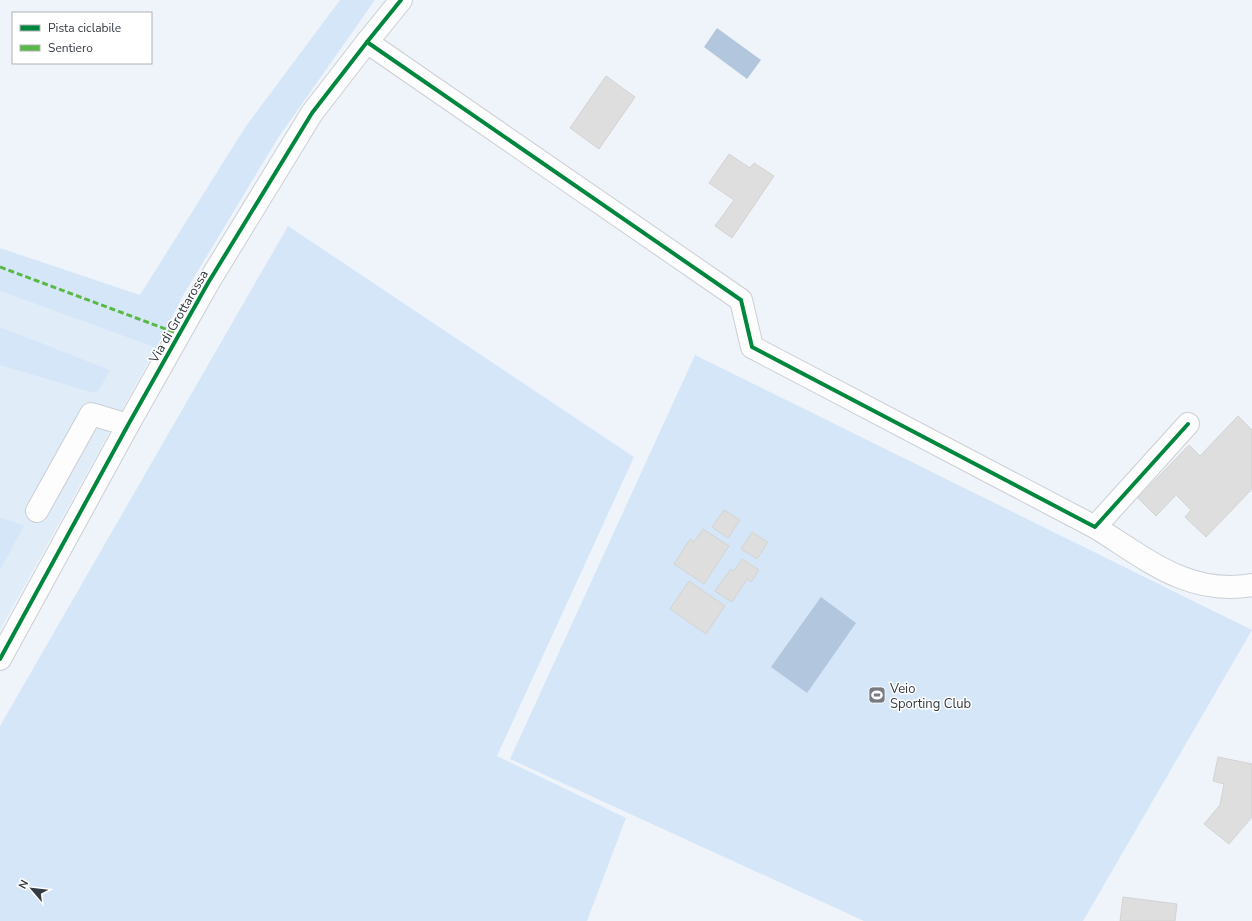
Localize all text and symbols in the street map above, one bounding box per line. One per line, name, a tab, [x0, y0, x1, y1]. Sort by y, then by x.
legend	[12, 12, 152, 64]
text: Pista ciclabile	[48, 20, 121, 36]
text: Sentiero	[48, 40, 93, 56]
street label: Via di Grottarossa	[144, 267, 213, 367]
place label: Veio Sporting Club	[889, 680, 971, 713]
sports icon: Veio Sporting Club	[867, 685, 887, 705]
north arrow	[12, 869, 52, 909]
text: N	[15, 877, 32, 892]

